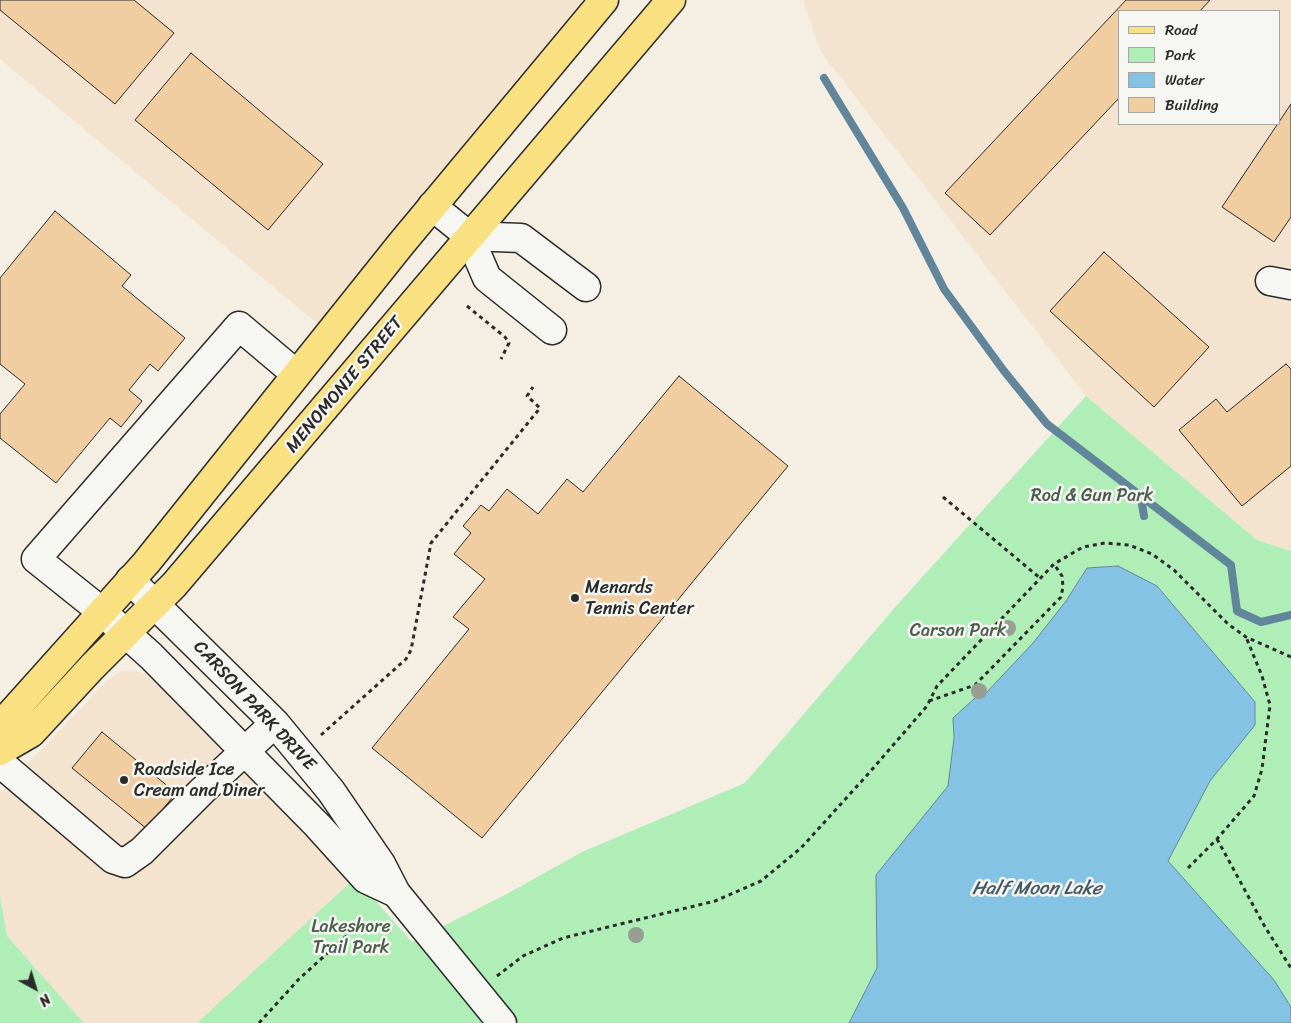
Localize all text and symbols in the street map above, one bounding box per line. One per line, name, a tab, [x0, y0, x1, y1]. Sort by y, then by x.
legend	[1118, 10, 1281, 125]
text: Road	[1165, 17, 1197, 43]
text: Park	[1165, 42, 1196, 68]
text: Water	[1165, 67, 1205, 93]
text: Building	[1165, 92, 1219, 118]
street label: MENOMONIE STREET	[282, 313, 408, 457]
park label: Rod & Gun Park	[1031, 485, 1153, 507]
place label: Menards Tennis Center	[585, 577, 694, 620]
marker: Menards Tennis Center	[569, 592, 581, 604]
park label: Carson Park	[910, 620, 1006, 642]
street label: CARSON PARK DRIVE	[188, 637, 320, 775]
place label: Roadside Ice Cream and Diner	[134, 759, 264, 802]
marker: Roadside Ice Cream and Diner	[118, 774, 130, 786]
water label: Half Moon Lake	[972, 878, 1102, 900]
park label: Lakeshore Trail Park	[311, 916, 391, 959]
north arrow	[10, 963, 60, 1013]
text: N	[33, 987, 56, 1013]

